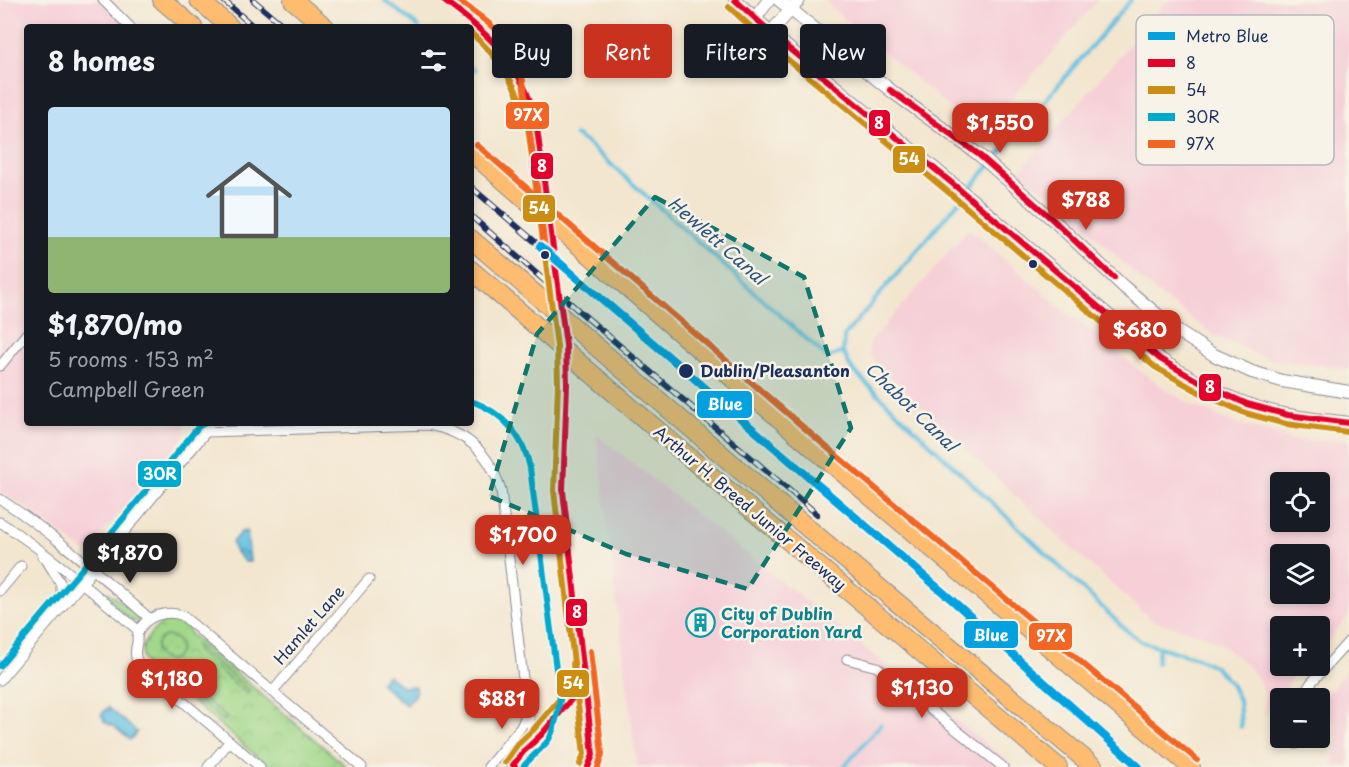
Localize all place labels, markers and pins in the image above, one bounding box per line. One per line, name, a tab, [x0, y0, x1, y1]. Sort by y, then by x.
pin: $1,550	[951, 103, 1049, 154]
pin: $788	[1050, 180, 1122, 231]
unlabelled marker	[539, 249, 551, 261]
unlabelled marker	[1027, 258, 1039, 270]
pin: $680	[1104, 310, 1176, 361]
place label: Dublin/Pleasanton	[700, 358, 850, 382]
marker: Dublin/Pleasanton	[677, 362, 695, 380]
pin: $1,700	[474, 515, 572, 566]
pin: $1,870	[81, 533, 179, 584]
place label: City of Dublin Corporation Yard	[721, 601, 863, 643]
building icon: City of Dublin Corporation Yard	[684, 607, 716, 639]
pin: $1,180	[123, 659, 221, 710]
pin: $1,130	[873, 668, 971, 719]
pin: $881	[466, 679, 538, 730]

